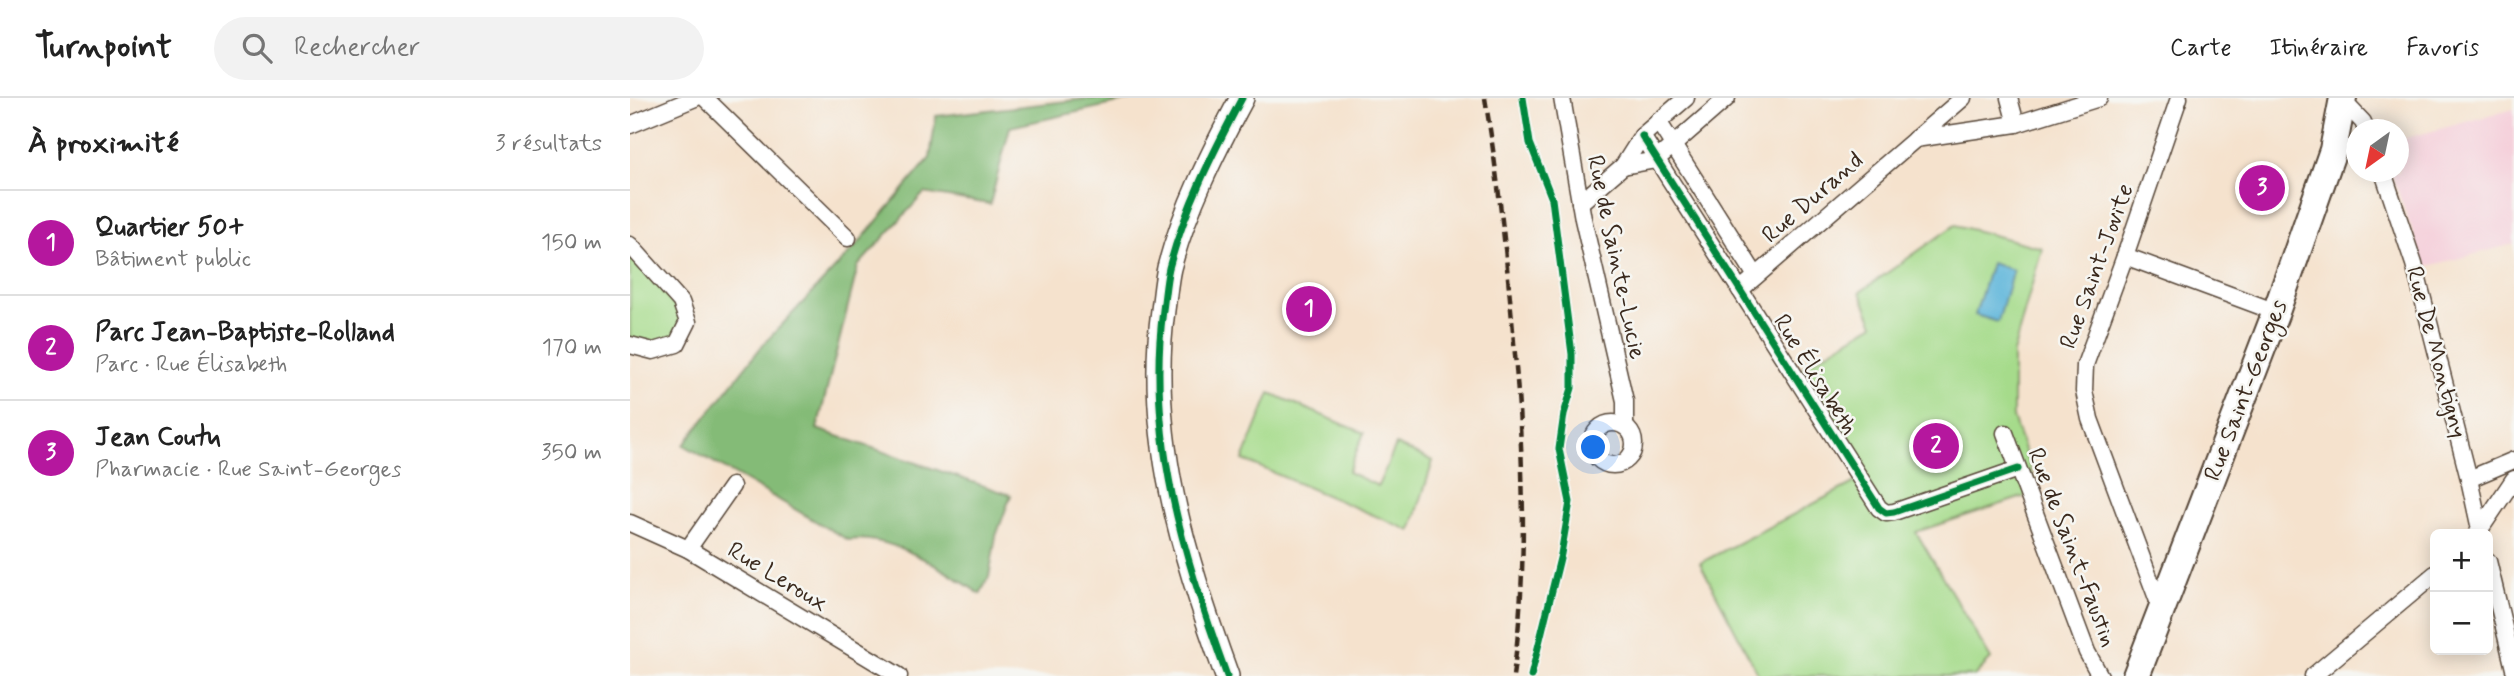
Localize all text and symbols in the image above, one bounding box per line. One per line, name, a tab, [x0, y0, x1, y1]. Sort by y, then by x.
search box	[214, 17, 704, 80]
text: Turnpoint	[35, 26, 172, 70]
icon: search	[238, 29, 276, 67]
text: Rechercher	[294, 31, 420, 65]
text: Carte	[2170, 33, 2232, 64]
text: Itinéraire	[2270, 33, 2368, 64]
text: Favoris	[2406, 33, 2479, 64]
north arrow	[2346, 119, 2409, 182]
text: À proximité	[28, 124, 179, 163]
text: 3 résultats	[495, 129, 602, 159]
street label: Rue Durand	[1756, 146, 1870, 251]
street label: Rue de Sainte-Lucie	[1579, 153, 1652, 362]
pin: 3	[2239, 162, 2285, 214]
street label: Rue Saint-Jovite	[2053, 180, 2142, 353]
text: Quartier 50+	[95, 211, 245, 245]
text: 1	[46, 228, 56, 258]
text: 150 m	[541, 228, 602, 258]
text: Bâtiment public	[95, 245, 251, 275]
street label: Rue De Montigny	[2398, 263, 2473, 442]
pin: 1	[1286, 283, 1332, 335]
street label: Rue Saint-Georges	[2198, 295, 2297, 486]
street label: Rue Élisabeth	[1765, 307, 1866, 441]
text: Parc Jean-Baptiste-Rolland	[95, 316, 395, 350]
text: 2	[45, 333, 57, 363]
text: 170 m	[542, 333, 602, 363]
text: Parc · Rue Élisabeth	[95, 350, 287, 380]
pin: 2	[1913, 420, 1959, 472]
text: Jean Coutu	[95, 421, 221, 455]
your location	[1576, 430, 1610, 464]
text: 3	[46, 438, 56, 468]
text: 350 m	[541, 438, 602, 468]
street label: Rue de Saint-Faustin	[2019, 444, 2124, 651]
text: Pharmacie · Rue Saint-Georges	[95, 455, 401, 485]
map controls	[2430, 529, 2493, 655]
button: +	[2430, 529, 2493, 592]
street label: Rue Leroux	[721, 535, 833, 620]
button: −	[2430, 592, 2493, 655]

